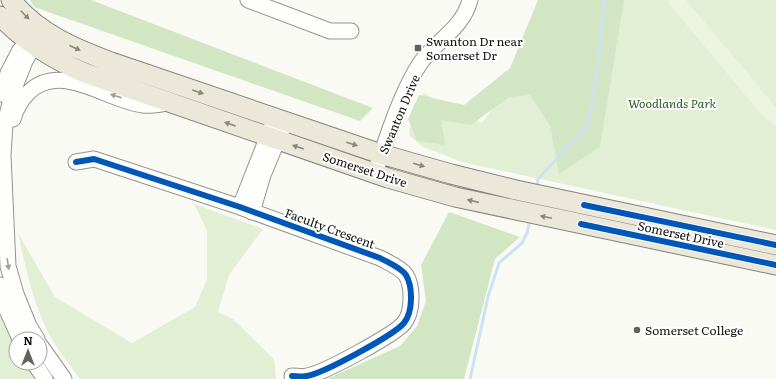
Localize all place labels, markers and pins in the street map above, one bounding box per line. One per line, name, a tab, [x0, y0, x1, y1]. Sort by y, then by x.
place label: Swanton Dr near Somerset Dr	[426, 32, 523, 64]
marker: Swanton Dr near Somerset Dr	[413, 43, 423, 53]
place label: Somerset College	[645, 321, 743, 339]
marker: Somerset College	[632, 325, 642, 335]

